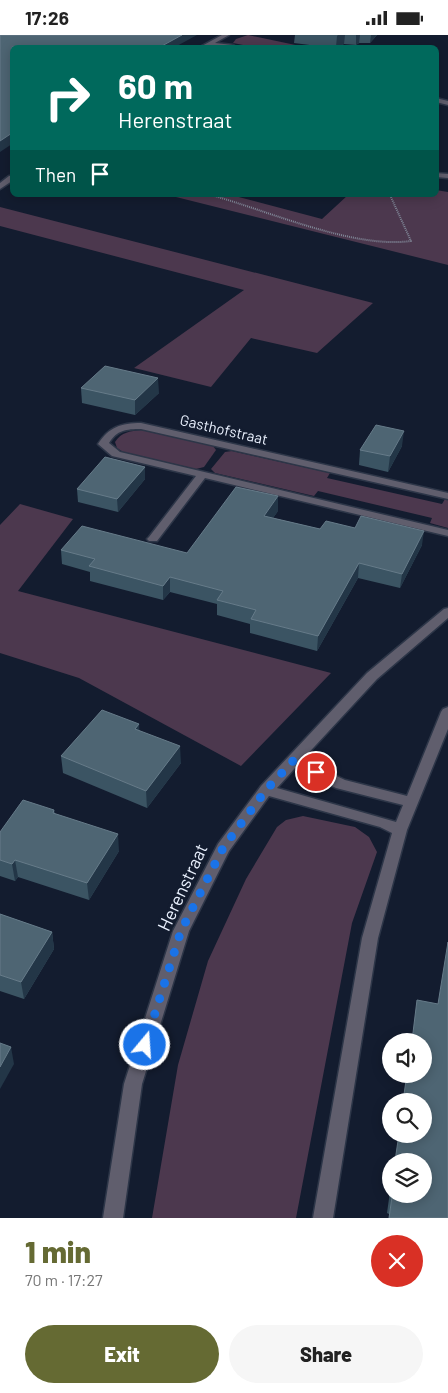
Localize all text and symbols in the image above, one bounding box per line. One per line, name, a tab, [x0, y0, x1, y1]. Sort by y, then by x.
text: 17:26	[25, 6, 69, 29]
text: 60 m	[118, 64, 193, 106]
icon: right	[35, 65, 100, 130]
text: Herenstraat	[118, 106, 233, 132]
icon: arrive	[86, 160, 114, 188]
text: Then	[35, 163, 76, 186]
street label: Gasthofstraat	[178, 410, 270, 448]
pin	[295, 751, 337, 793]
icon: arrive	[302, 758, 330, 786]
street label: Herenstraat	[152, 840, 212, 934]
position arrow	[118, 1018, 170, 1070]
map controls	[382, 1033, 432, 1203]
button: sound	[382, 1033, 432, 1083]
button: search	[382, 1093, 432, 1143]
button: layers	[382, 1153, 432, 1203]
text: 1 min	[25, 1233, 91, 1269]
button: close	[371, 1235, 423, 1287]
text: 70 m · 17:27	[25, 1270, 103, 1289]
button: Exit	[25, 1325, 219, 1383]
button: Share	[229, 1325, 423, 1383]

